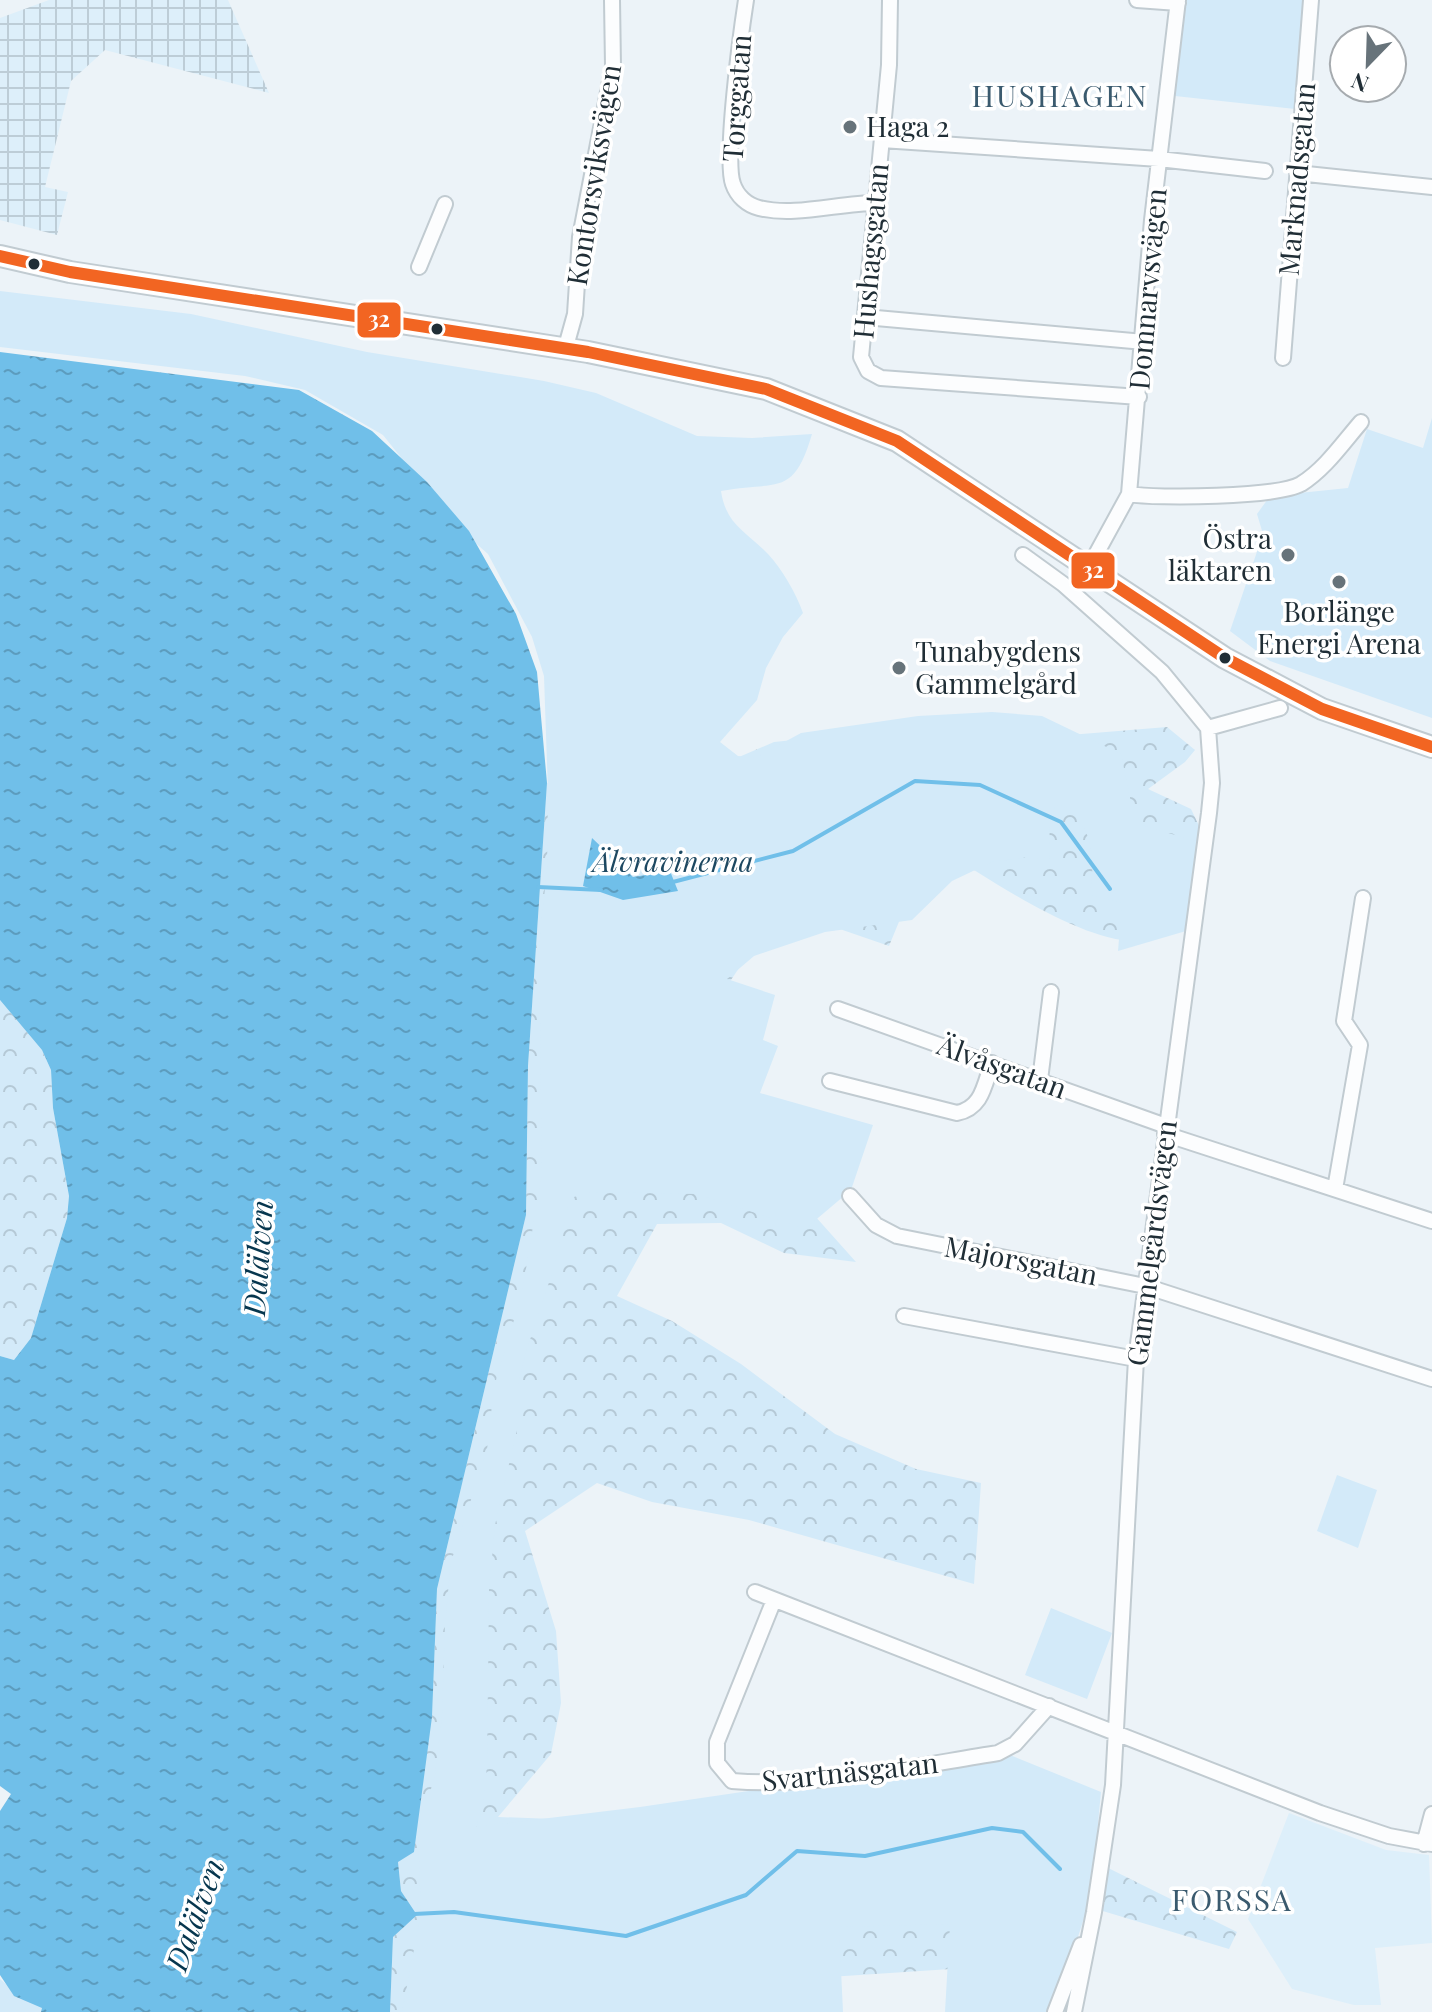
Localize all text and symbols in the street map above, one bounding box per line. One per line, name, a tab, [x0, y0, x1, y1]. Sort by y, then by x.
north arrow	[1328, 24, 1408, 104]
street label: Torggatan	[713, 33, 758, 163]
street label: Kontorsviksvägen	[557, 61, 628, 288]
text: N	[1347, 66, 1373, 100]
district label: HUSHAGEN	[971, 75, 1149, 115]
street label: Marknadsgatan	[1269, 80, 1322, 277]
place label: Haga 2	[866, 107, 950, 144]
marker: Haga 2	[841, 118, 859, 136]
street label: Hushagsgatan	[843, 161, 896, 340]
street label: Domnarvsvägen	[1119, 186, 1174, 391]
unlabelled marker	[26, 256, 42, 272]
line badge: 32	[356, 301, 402, 339]
text: 32	[368, 303, 390, 333]
unlabelled marker	[429, 321, 445, 337]
place label: Östra läktaren	[1168, 519, 1272, 588]
marker: Östra läktaren	[1279, 546, 1297, 564]
line badge: 32	[1070, 551, 1116, 590]
text: 32	[1082, 554, 1104, 584]
marker: Borlänge Energi Arena	[1330, 573, 1348, 591]
place label: Borlänge Energi Arena	[1257, 592, 1421, 661]
place label: Tunabygdens Gammelgård	[915, 632, 1081, 701]
unlabelled marker	[1217, 650, 1233, 666]
marker: Tunabygdens Gammelgård	[890, 659, 908, 677]
park label: Älvravinerna	[590, 842, 753, 879]
street label: Älvåsgatan	[932, 1025, 1072, 1106]
street label: Gammelgårdsvägen	[1117, 1118, 1184, 1368]
water label: Dalälven	[233, 1199, 281, 1318]
street label: Majorsgatan	[942, 1227, 1101, 1293]
street label: Svartnäsgatan	[760, 1743, 940, 1798]
water label: Dalälven	[155, 1853, 233, 1977]
district label: FORSSA	[1171, 1879, 1293, 1919]

